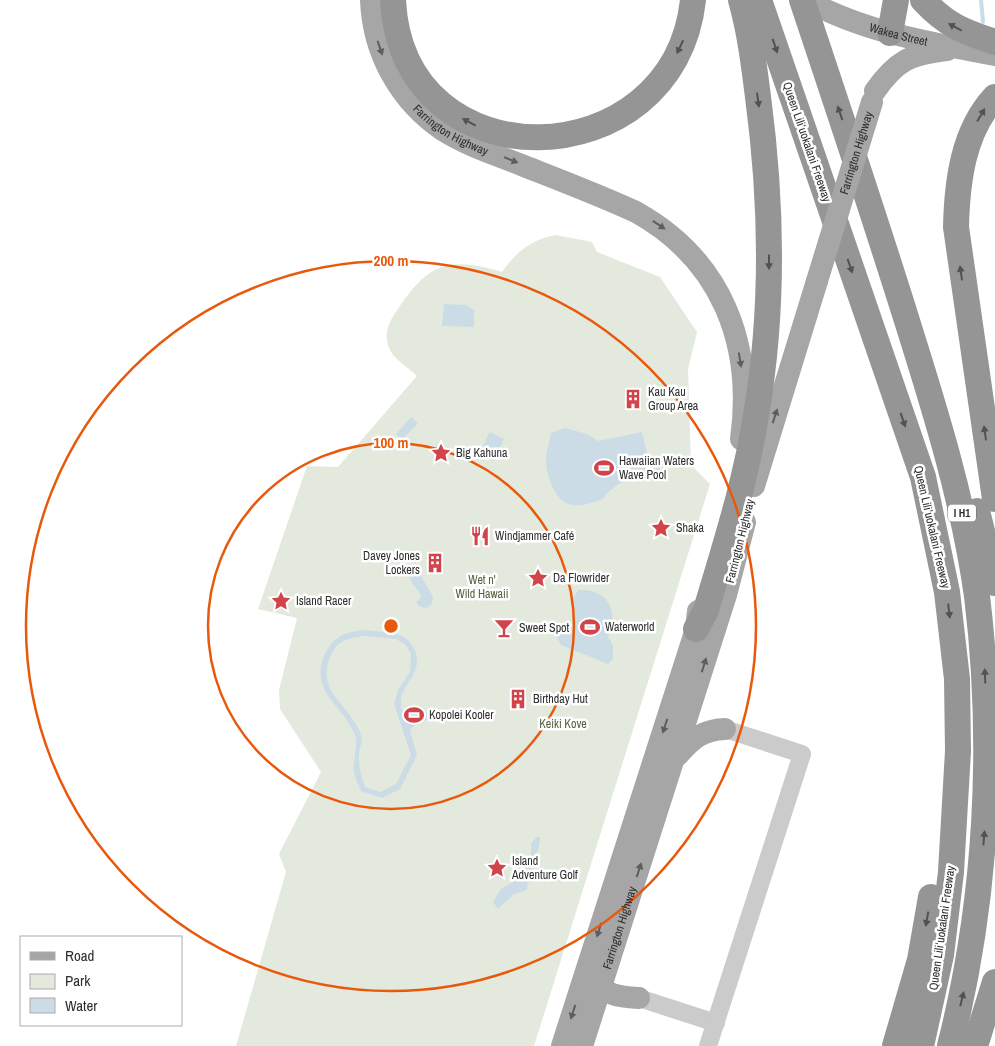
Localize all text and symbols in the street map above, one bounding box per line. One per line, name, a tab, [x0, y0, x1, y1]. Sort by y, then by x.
street label: Wakea Street	[867, 19, 929, 50]
one-way arrow	[948, 23, 962, 31]
one-way arrow	[771, 39, 779, 54]
one-way arrow	[376, 40, 384, 55]
one-way arrow	[676, 40, 684, 54]
street label: Queen Liliʻuokalani Freeway	[779, 80, 835, 204]
one-way arrow	[755, 92, 763, 108]
street label: Farrington Highway	[409, 101, 491, 159]
one-way arrow	[836, 105, 844, 120]
one-way arrow	[976, 108, 985, 121]
street label: Farrington Highway	[836, 109, 877, 196]
one-way arrow	[462, 118, 477, 126]
one-way arrow	[503, 157, 518, 165]
one-way arrow	[652, 221, 666, 230]
text: 200 m	[374, 250, 408, 271]
one-way arrow	[765, 254, 773, 270]
one-way arrow	[846, 259, 854, 274]
one-way arrow	[957, 264, 965, 280]
one-way arrow	[737, 353, 745, 369]
place label: Kau Kau Group Area	[648, 384, 699, 414]
building icon: Kau Kau Group Area	[622, 388, 644, 410]
one-way arrow	[771, 408, 779, 423]
one-way arrow	[899, 413, 907, 428]
one-way arrow	[980, 425, 988, 441]
text: 100 m	[374, 432, 408, 453]
place icon: Big Kahuna	[430, 442, 452, 464]
place label: Big Kahuna	[456, 445, 508, 461]
place label: Hawaiian Waters Wave Pool	[619, 453, 694, 483]
sports icon: Hawaiian Waters Wave Pool	[593, 457, 615, 479]
street label: Queen Liliʻuokalani Freeway	[910, 464, 954, 590]
street label: Farrington Highway	[722, 497, 758, 585]
road number: I H1	[948, 504, 976, 522]
place icon: Shaka	[650, 517, 672, 539]
place label: Shaka	[676, 520, 704, 536]
restaurant icon: Windjammer Café	[469, 525, 491, 547]
place label: Windjammer Café	[495, 528, 574, 544]
place label: Davey Jones Lockers	[363, 548, 420, 578]
building icon: Davey Jones Lockers	[424, 552, 446, 574]
place icon: Da Flowrider	[527, 567, 549, 589]
place label: Da Flowrider	[553, 570, 610, 586]
park label: Wet n' Wild Hawaii	[455, 572, 509, 602]
place icon: Island Racer	[270, 590, 292, 612]
place label: Island Racer	[296, 593, 352, 609]
one-way arrow	[945, 604, 953, 620]
sports icon: Waterworld	[579, 616, 601, 638]
centre of rings	[382, 617, 400, 635]
bar icon: Sweet Spot	[493, 617, 515, 639]
place label: Waterworld	[605, 619, 654, 635]
place label: Sweet Spot	[519, 620, 570, 636]
one-way arrow	[701, 658, 709, 673]
one-way arrow	[981, 667, 989, 683]
building icon: Birthday Hut	[507, 688, 529, 710]
place label: Birthday Hut	[533, 691, 588, 707]
sports icon: Kopolei Kooler	[403, 704, 425, 726]
place label: Kopolei Kooler	[429, 707, 494, 723]
park label: Keiki Kove	[539, 716, 587, 732]
one-way arrow	[661, 718, 668, 733]
one-way arrow	[980, 830, 988, 846]
place label: Island Adventure Golf	[511, 853, 578, 883]
place icon: Island Adventure Golf	[486, 857, 508, 879]
one-way arrow	[636, 862, 644, 877]
street label: Queen Liliʻuokalani Freeway	[925, 865, 959, 991]
street label: Farrington Highway	[599, 884, 640, 971]
one-way arrow	[923, 912, 931, 928]
one-way arrow	[595, 923, 603, 938]
legend	[20, 936, 182, 1026]
text: Road	[65, 945, 94, 966]
text: Park	[65, 970, 91, 991]
one-way arrow	[958, 991, 966, 1006]
text: Water	[65, 995, 97, 1016]
one-way arrow	[569, 1004, 576, 1019]

